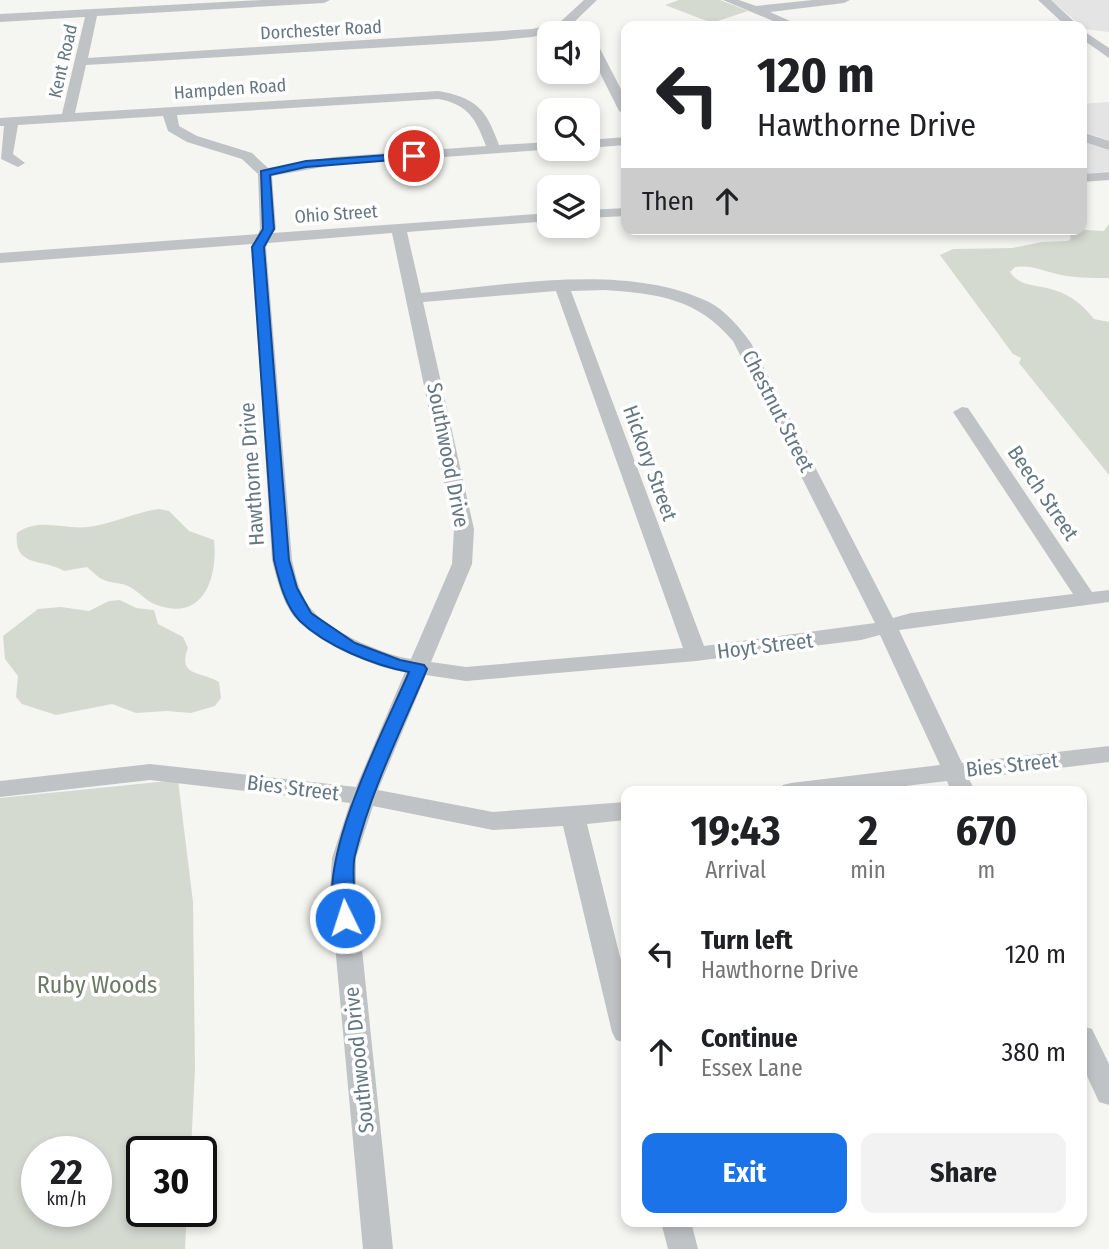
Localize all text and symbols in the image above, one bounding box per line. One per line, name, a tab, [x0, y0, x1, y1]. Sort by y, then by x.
street label: Dorchester Road	[260, 16, 382, 44]
map controls	[537, 21, 600, 238]
button: sound	[537, 21, 600, 84]
street label: Kent Road	[44, 22, 82, 100]
text: 120 m	[757, 46, 875, 105]
icon: left	[642, 49, 733, 140]
street label: Hampden Road	[173, 74, 287, 104]
button: search	[537, 98, 600, 161]
text: Hawthorne Drive	[757, 106, 976, 144]
pin	[384, 126, 444, 186]
icon: arrive	[395, 137, 433, 175]
button: layers	[537, 175, 600, 238]
icon: ahead	[708, 182, 746, 220]
text: Then	[642, 186, 694, 217]
street label: Ohio Street	[294, 200, 378, 228]
street label: Chestnut Street	[736, 346, 820, 476]
street label: Southwood Drive	[421, 380, 475, 530]
street label: Hawthorne Drive	[234, 401, 270, 547]
street label: Hickory Street	[617, 402, 683, 524]
street label: Beech Street	[1002, 441, 1084, 546]
street label: Hoyt Street	[716, 627, 815, 665]
street label: Bies Street	[965, 747, 1060, 783]
street label: Bies Street	[245, 769, 341, 807]
text: 19:43	[691, 806, 781, 856]
text: 2	[858, 806, 878, 856]
text: 670	[956, 806, 1017, 856]
text: Arrival	[705, 856, 766, 884]
text: min	[850, 856, 886, 884]
text: m	[978, 856, 995, 884]
position arrow	[308, 881, 382, 955]
text: Turn left	[701, 925, 793, 956]
icon: left	[642, 935, 680, 973]
text: 120 m	[1005, 939, 1066, 970]
text: Hawthorne Drive	[701, 956, 859, 984]
park label: Ruby Woods	[37, 971, 157, 999]
street label: Southwood Drive	[338, 986, 380, 1134]
text: Continue	[701, 1023, 798, 1054]
icon: ahead	[642, 1033, 680, 1071]
text: 380 m	[1002, 1037, 1066, 1068]
text: Essex Lane	[701, 1054, 803, 1082]
button: Exit	[642, 1133, 847, 1213]
button: Share	[861, 1133, 1066, 1213]
speed limit sign: 30	[126, 1136, 217, 1227]
text: 22	[50, 1151, 83, 1193]
text: km/h	[46, 1188, 87, 1210]

